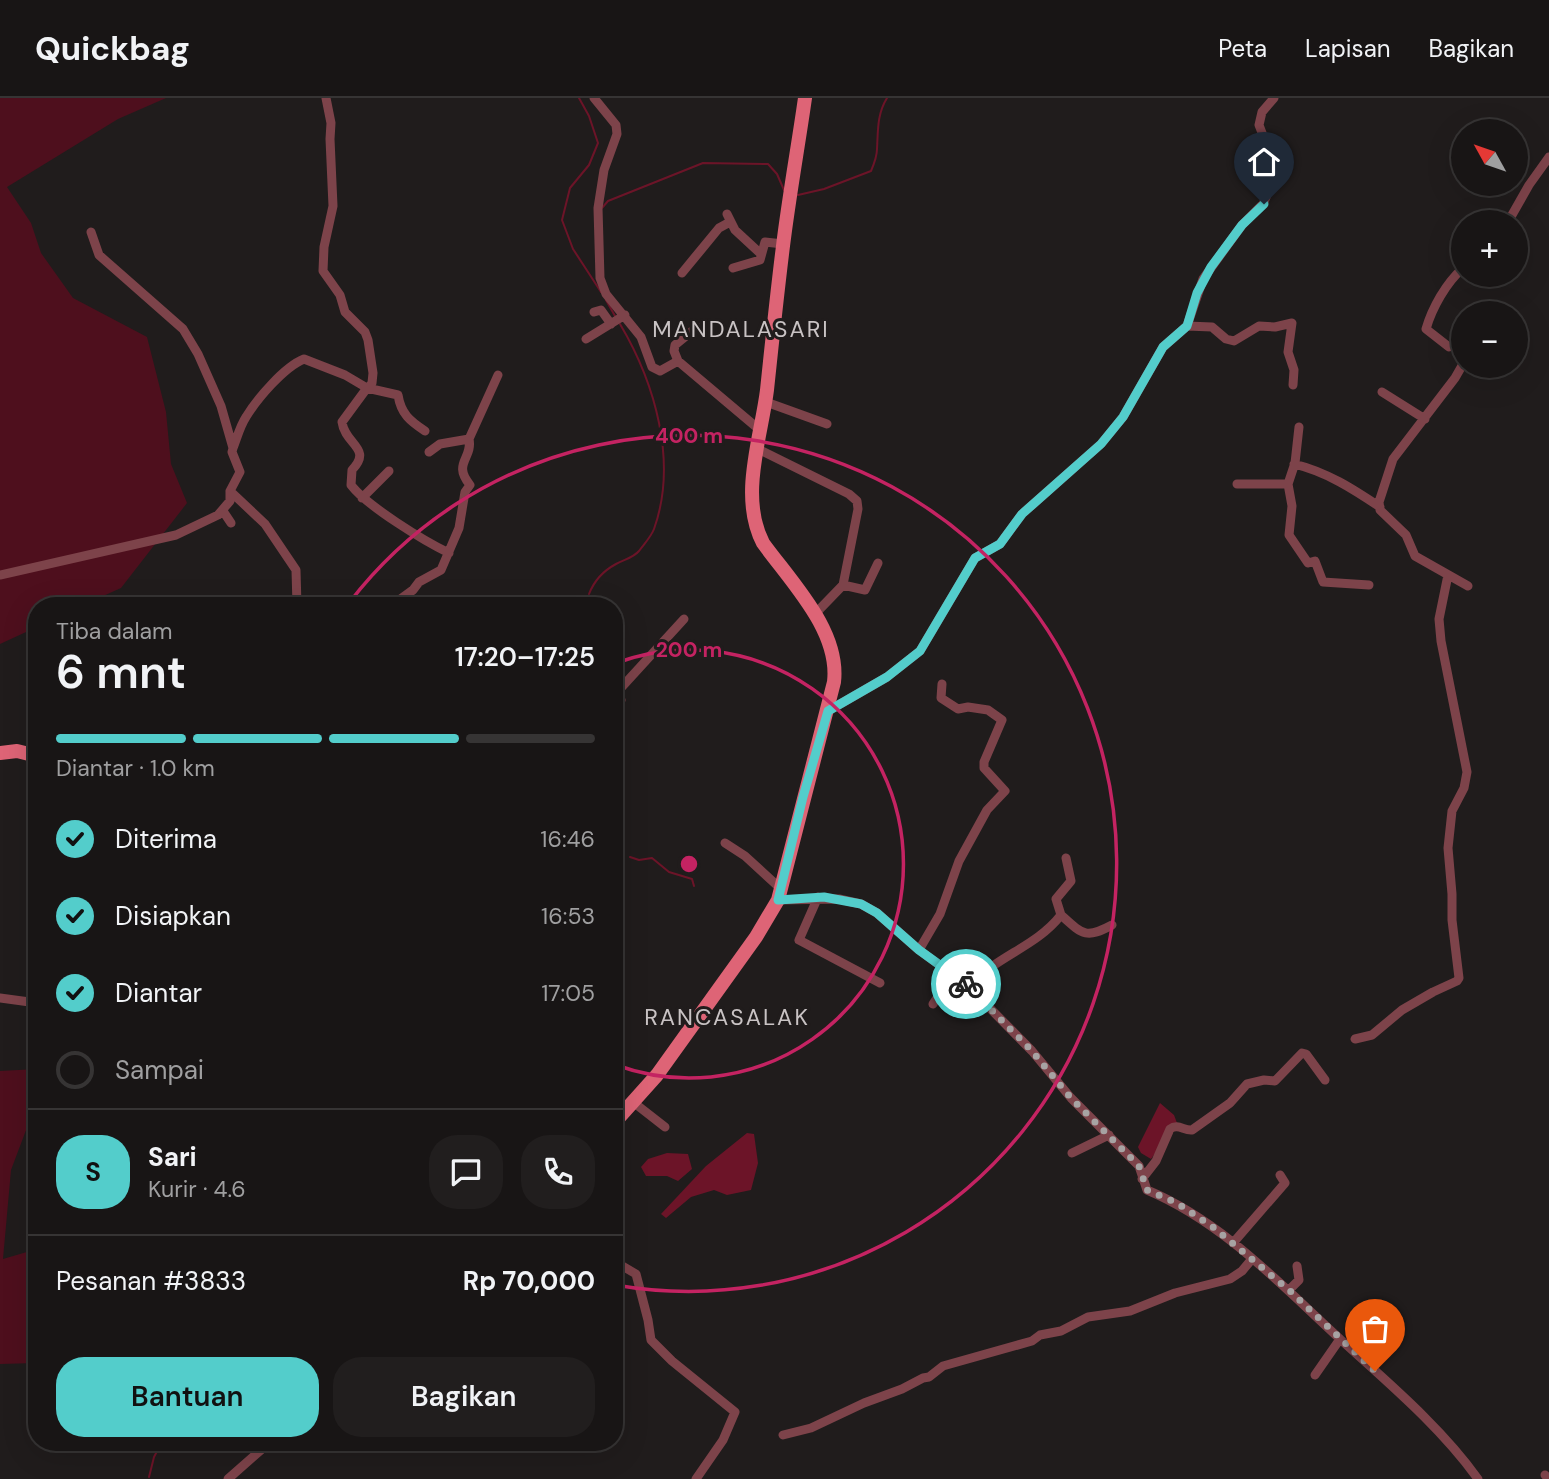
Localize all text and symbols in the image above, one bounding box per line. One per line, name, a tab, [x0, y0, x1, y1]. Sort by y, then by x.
text: Quickbag	[35, 27, 190, 70]
text: Peta	[1218, 33, 1267, 64]
text: Lapisan	[1305, 33, 1390, 64]
text: Bagikan	[1428, 33, 1514, 64]
north arrow	[1451, 119, 1528, 196]
map controls	[1451, 119, 1528, 378]
pin	[1234, 132, 1294, 204]
icon: home	[1245, 143, 1283, 181]
button: +	[1451, 210, 1528, 287]
button: −	[1451, 301, 1528, 378]
district label: MANDALASARI	[652, 314, 830, 344]
text: 400 m	[655, 422, 723, 450]
text: Tiba dalam	[56, 616, 173, 646]
text: 200 m	[656, 636, 722, 664]
text: 17:20–17:25	[455, 640, 595, 674]
text: 6 mnt	[56, 642, 186, 702]
text: Diantar · 1.0 km	[56, 753, 215, 783]
icon: check	[56, 820, 94, 858]
text: Diterima	[115, 822, 217, 856]
text: 16:46	[540, 824, 595, 854]
centre of rings	[677, 852, 701, 876]
icon: check	[56, 897, 94, 935]
text: Disiapkan	[115, 899, 231, 933]
text: 16:53	[541, 901, 595, 931]
courier	[931, 949, 1001, 1019]
icon: bike	[947, 965, 985, 1003]
icon: check	[56, 974, 94, 1012]
text: Diantar	[115, 976, 202, 1010]
text: 17:05	[541, 978, 595, 1008]
district label: RANCASALAK	[644, 1002, 810, 1032]
text: Sampai	[115, 1053, 204, 1087]
button: chat	[429, 1135, 503, 1209]
button: phone	[521, 1135, 595, 1209]
text: Sari	[148, 1140, 197, 1174]
text: S	[85, 1155, 101, 1189]
text: Kurir · 4.6	[148, 1174, 246, 1204]
text: Pesanan #3833	[56, 1264, 246, 1298]
text: Rp 70,000	[463, 1264, 595, 1298]
pin	[1345, 1299, 1405, 1371]
icon: bag	[1356, 1310, 1394, 1348]
button: Bantuan	[56, 1357, 319, 1437]
button: Bagikan	[333, 1357, 595, 1437]

